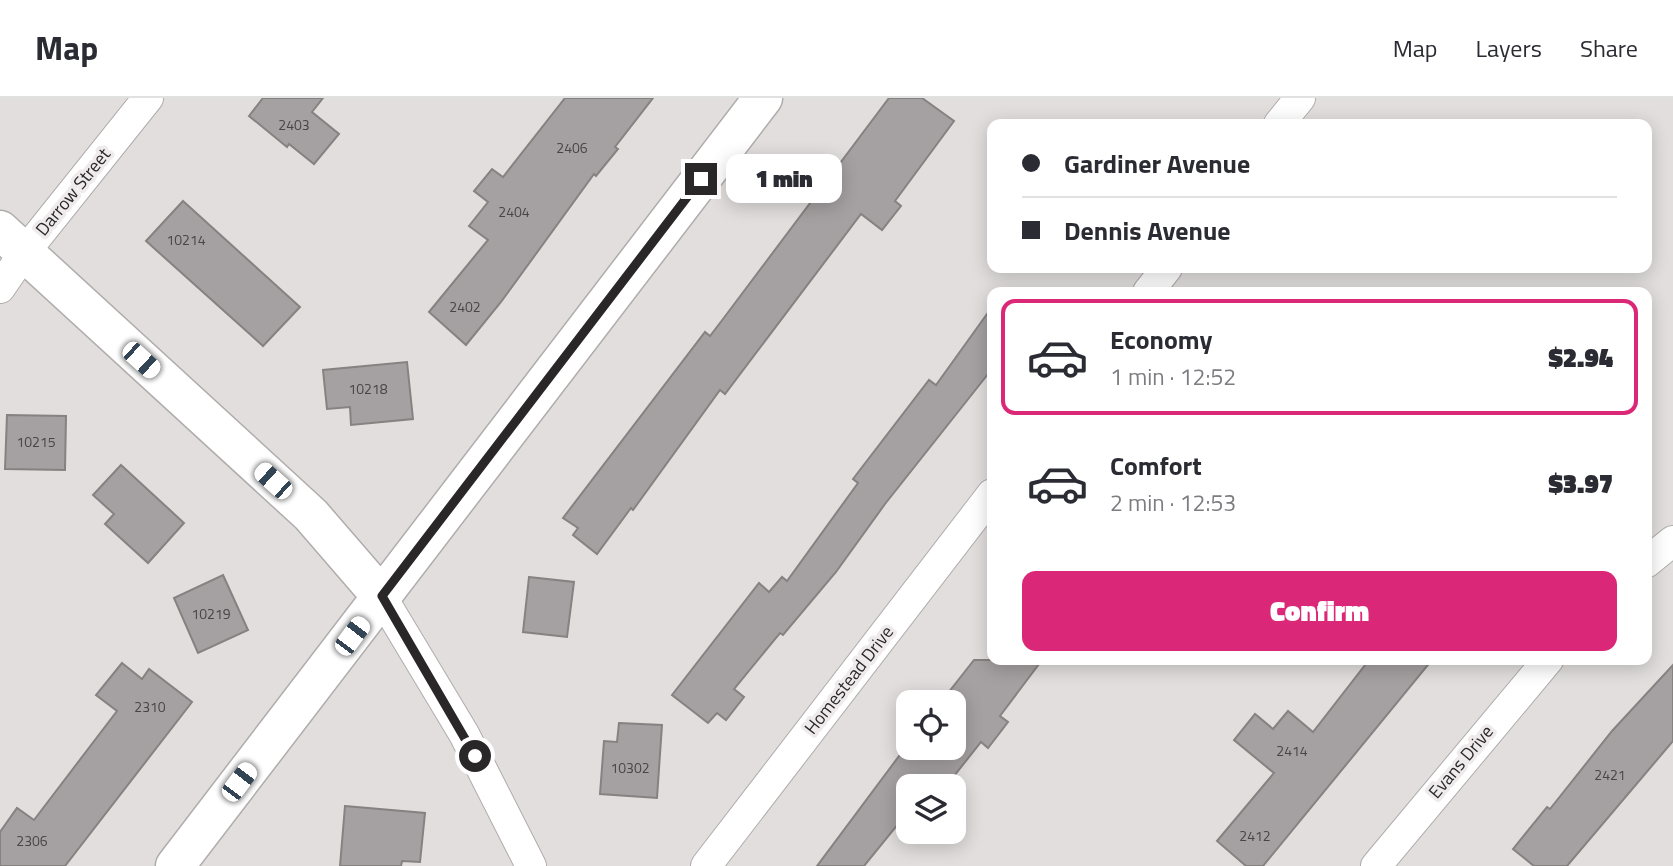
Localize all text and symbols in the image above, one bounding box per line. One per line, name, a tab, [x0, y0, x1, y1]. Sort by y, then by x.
text: Map	[35, 23, 98, 73]
text: Map	[1393, 30, 1438, 66]
text: Layers	[1476, 30, 1542, 66]
text: Share	[1580, 30, 1638, 66]
house number: 2403	[278, 114, 310, 135]
house number: 2406	[556, 137, 588, 158]
street label: Darrow Street	[29, 141, 117, 242]
text: Gardiner Avenue	[1064, 144, 1250, 183]
callout: 1 min	[726, 154, 841, 204]
text: 1 min	[755, 161, 813, 196]
route end	[685, 163, 717, 195]
house number: 2404	[498, 201, 530, 222]
text: Dennis Avenue	[1064, 211, 1231, 250]
house number: 10214	[166, 229, 206, 250]
house number: 2402	[449, 296, 481, 317]
text: Economy	[1110, 320, 1212, 359]
icon: car	[1026, 326, 1089, 389]
car	[119, 338, 164, 382]
text: $2.94	[1548, 338, 1613, 377]
text: 1 min · 12:52	[1110, 359, 1236, 394]
house number: 10218	[348, 378, 388, 399]
house number: 10215	[16, 431, 56, 452]
text: Comfort	[1110, 446, 1202, 485]
icon: car	[1026, 452, 1089, 515]
car	[251, 459, 296, 503]
text: $3.97	[1548, 464, 1613, 503]
text: 2 min · 12:53	[1110, 485, 1236, 520]
button: Confirm	[1022, 571, 1617, 651]
house number: 10219	[191, 603, 231, 624]
car	[331, 613, 374, 659]
street label: Homestead Drive	[798, 620, 900, 740]
map controls	[896, 690, 966, 844]
button: locate	[896, 690, 966, 760]
house number: 2310	[134, 696, 166, 717]
street label: Evans Drive	[1422, 719, 1499, 804]
route start	[459, 740, 491, 772]
house number: 2414	[1276, 740, 1308, 761]
house number: 10302	[610, 757, 650, 778]
car	[218, 759, 261, 805]
house number: 2421	[1594, 764, 1626, 785]
button: layers	[896, 774, 966, 844]
house number: 2412	[1239, 825, 1271, 846]
house number: 2306	[16, 830, 48, 851]

